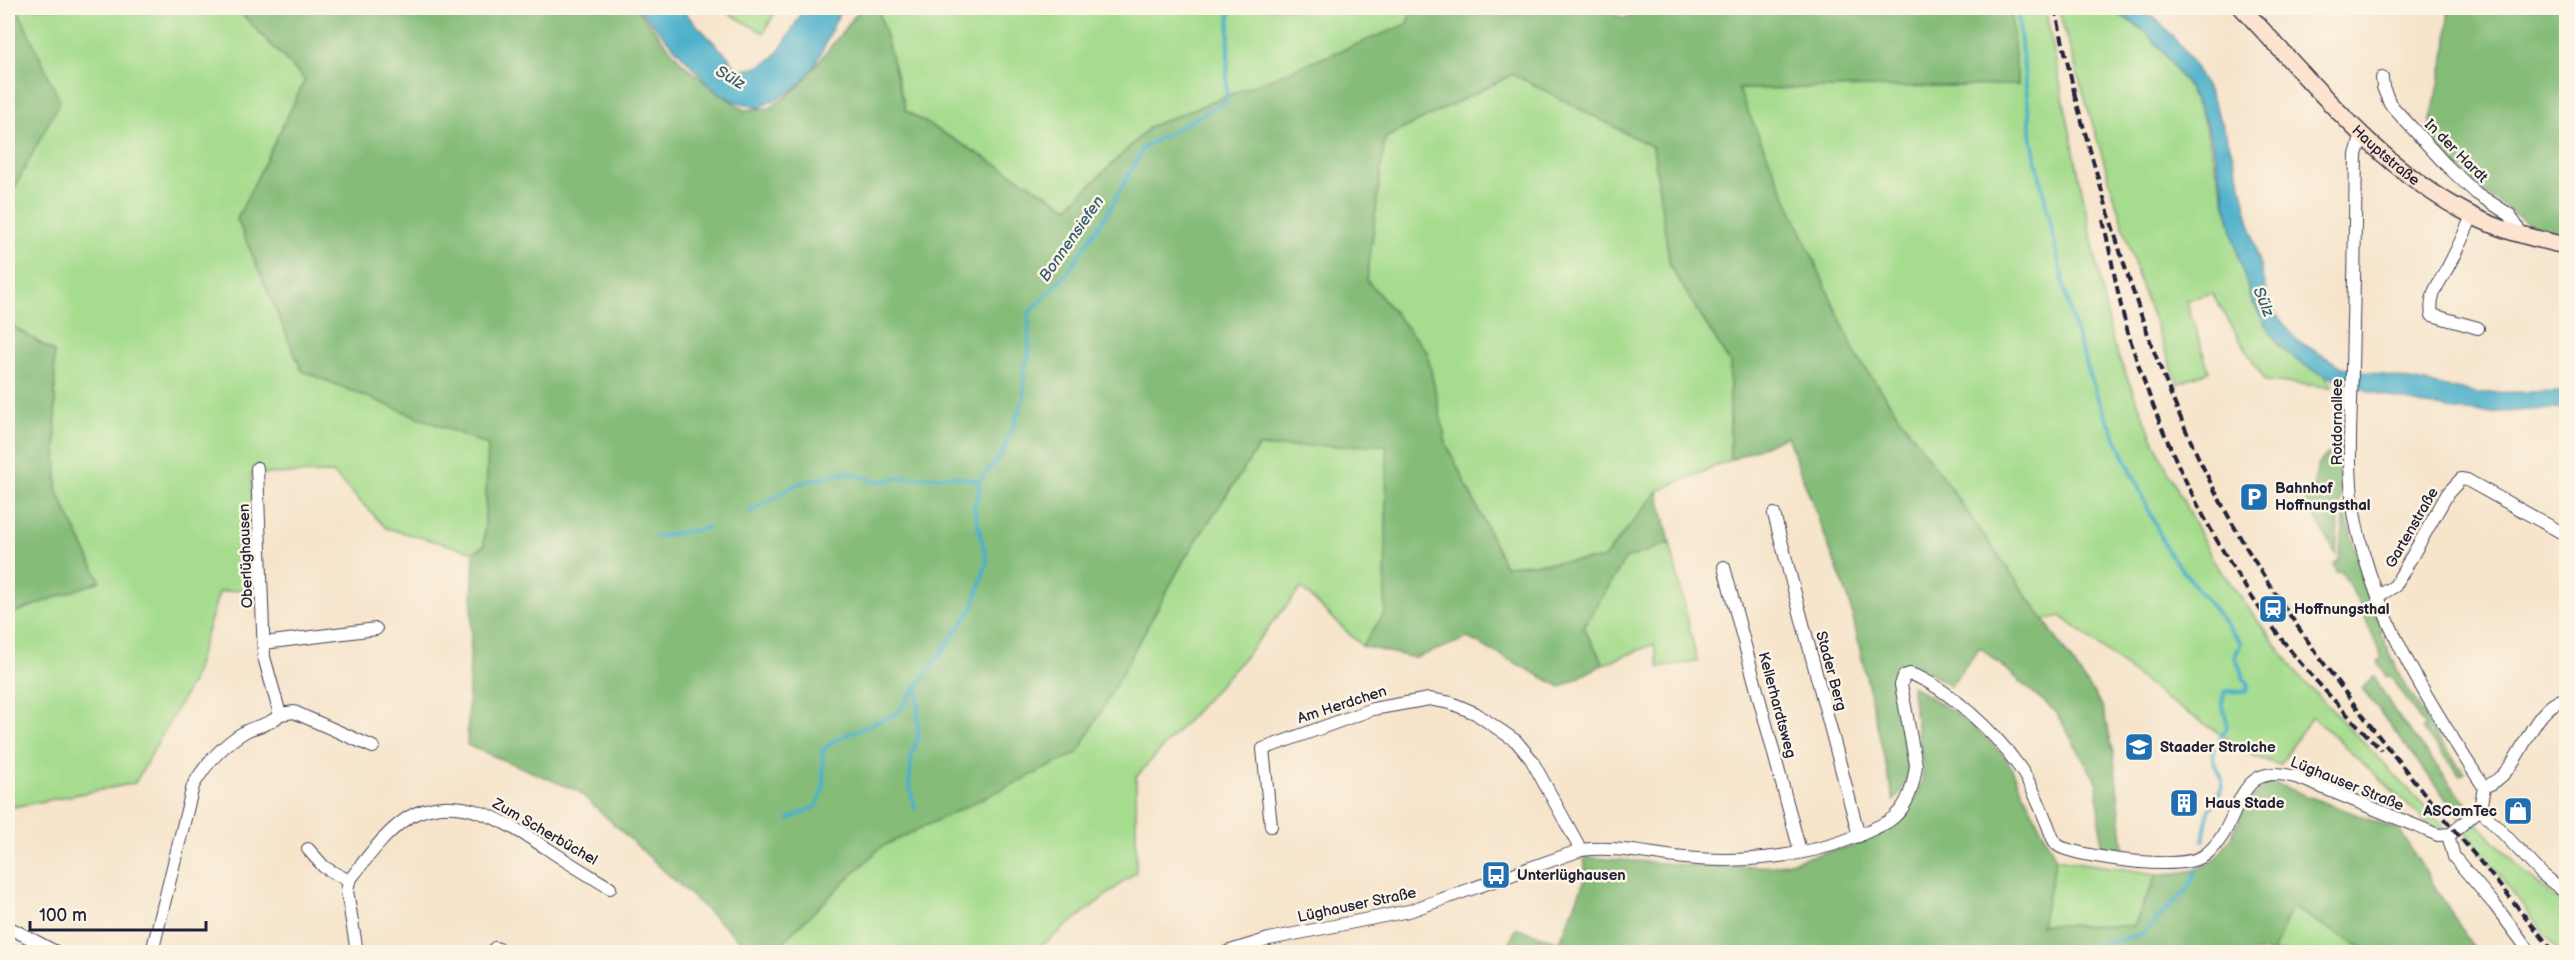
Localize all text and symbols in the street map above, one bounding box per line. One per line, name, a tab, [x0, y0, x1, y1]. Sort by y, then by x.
water label: Sülz	[712, 62, 748, 94]
street label: In der Hardt	[2420, 115, 2492, 187]
street label: Hauptstraße	[2348, 121, 2424, 190]
water label: Bonnensiefen	[1036, 193, 1108, 285]
water label: Sülz	[2248, 284, 2278, 320]
street label: Rotdornallee	[2328, 378, 2347, 466]
place label: Bahnhof Hoffnungsthal	[2275, 479, 2371, 515]
parking icon: Bahnhof Hoffnungsthal	[2238, 481, 2270, 513]
street label: Gartenstraße	[2381, 484, 2443, 572]
street label: Oberlüghausen	[235, 503, 257, 609]
station icon: Hoffnungsthal	[2257, 593, 2289, 625]
place label: Hoffnungsthal	[2294, 600, 2390, 619]
street label: Stader Berg	[1811, 629, 1851, 713]
street label: Kellerhardtsweg	[1754, 650, 1800, 760]
street label: Am Herdchen	[1295, 682, 1389, 728]
school or university icon: Staader Strolche	[2123, 731, 2155, 763]
place label: Staader Strolche	[2160, 738, 2276, 757]
street label: Lüghauser Straße	[2287, 753, 2407, 815]
building icon: Haus Stade	[2168, 787, 2200, 819]
street label: Zum Scherbüchel	[488, 794, 601, 870]
place label: Haus Stade	[2205, 794, 2285, 813]
shop icon: ASComTec	[2502, 795, 2534, 827]
place label: ASComTec	[2422, 802, 2497, 821]
bus stop icon: Unterlüghausen	[1480, 859, 1512, 891]
place label: Unterlüghausen	[1517, 866, 1626, 885]
street label: Lüghauser Straße	[1296, 883, 1418, 927]
scale bar	[30, 894, 206, 932]
text: 100 m	[39, 905, 87, 926]

